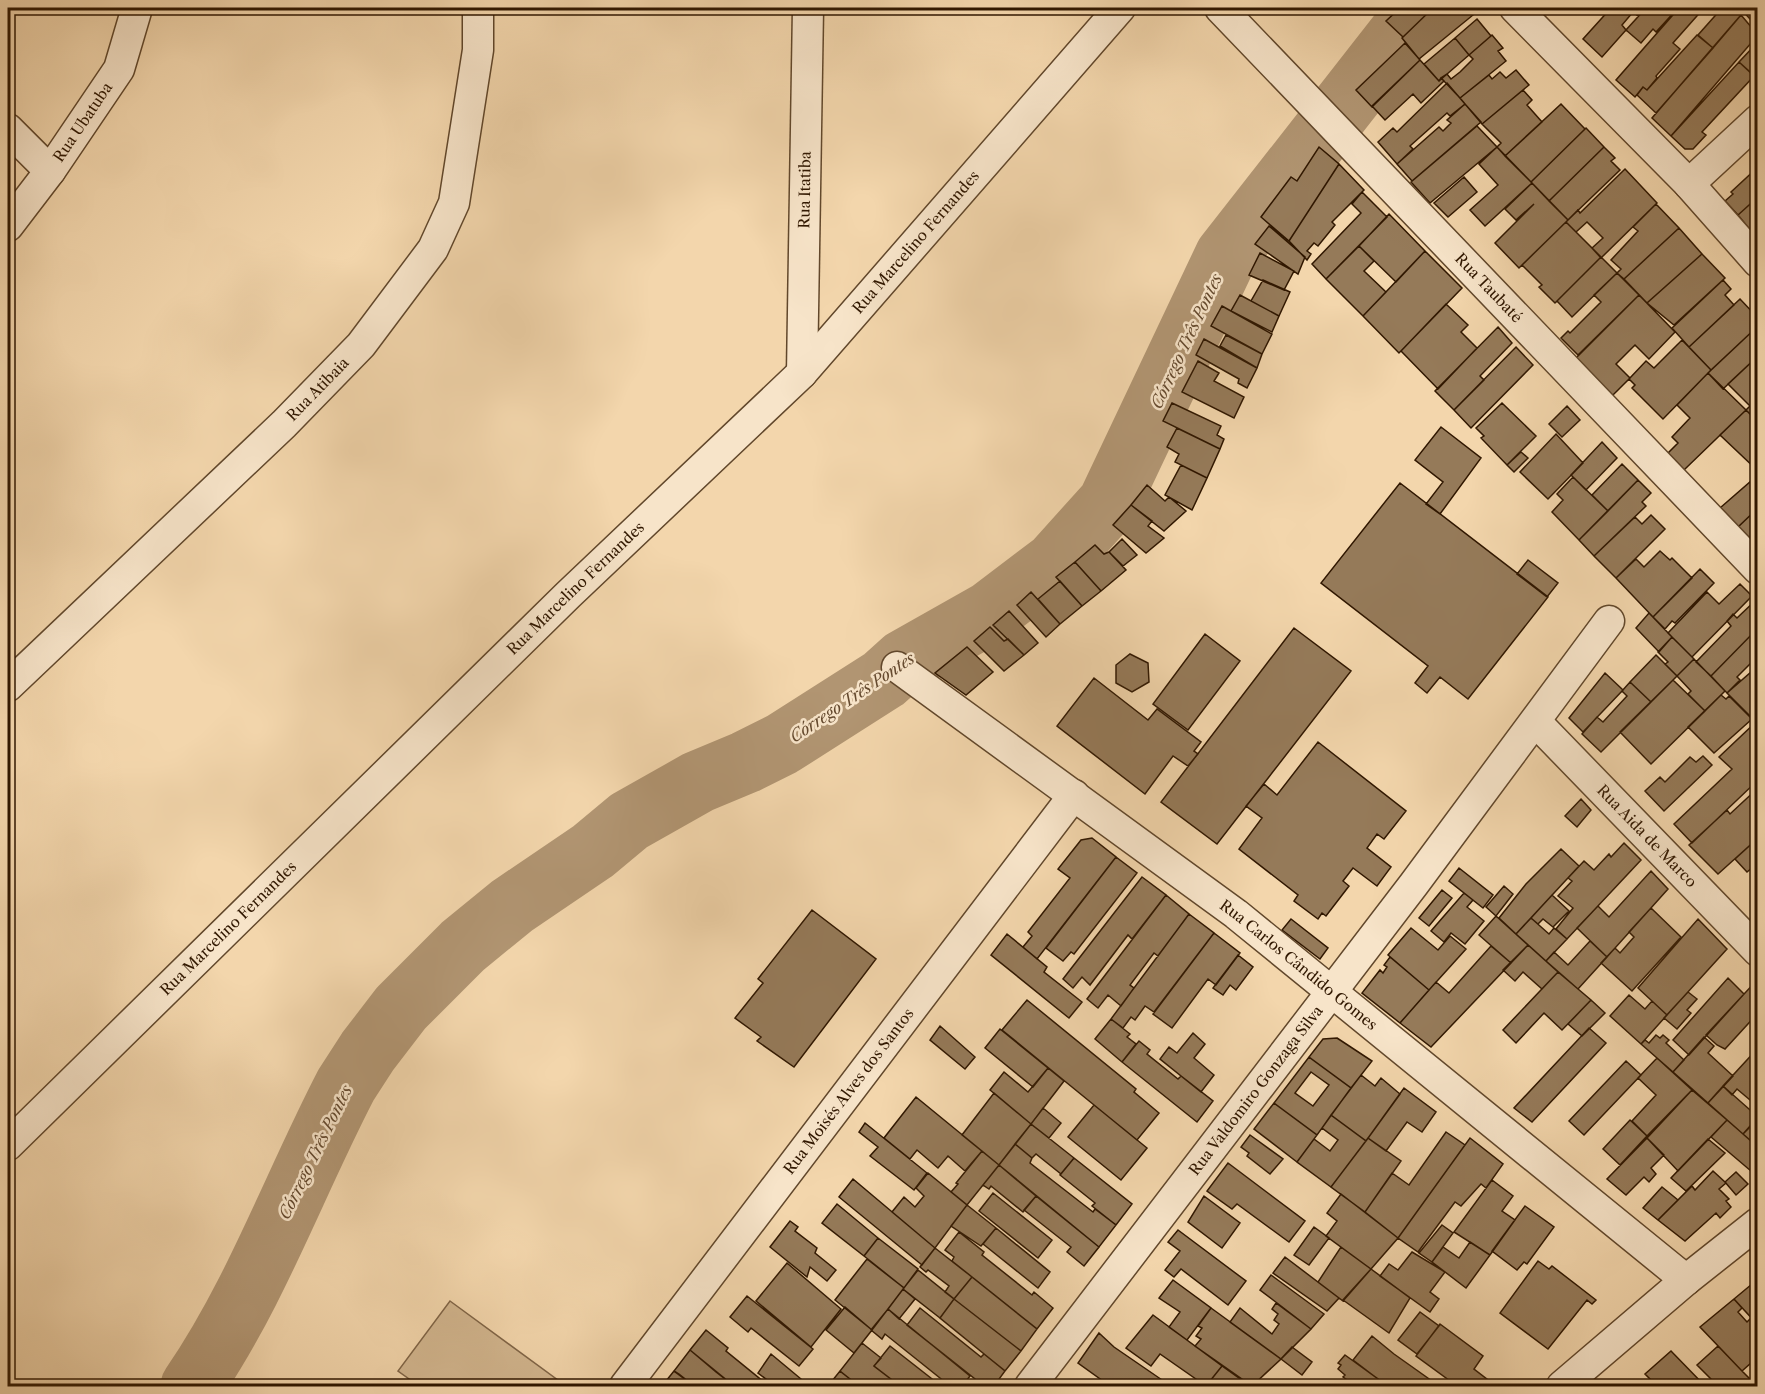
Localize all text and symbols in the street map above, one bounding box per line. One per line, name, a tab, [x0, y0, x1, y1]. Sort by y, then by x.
street label: Rua Ubatuba	[49, 78, 116, 165]
street label: Rua Itatiba	[794, 151, 815, 229]
street label: Rua Marcelino Fernandes	[848, 166, 983, 317]
street label: Rua Taubaté	[1451, 249, 1527, 326]
water label: Córrego Três Pontes	[1146, 270, 1226, 412]
street label: Rua Atibaia	[282, 353, 353, 425]
street label: Rua Marcelino Fernandes	[503, 518, 648, 659]
water label: Córrego Três Pontes	[786, 648, 918, 746]
street label: Rua Aida de Marco	[1593, 781, 1701, 891]
street label: Rua Marcelino Fernandes	[156, 857, 300, 999]
street label: Rua Carlos Cândido Gomes	[1216, 895, 1381, 1034]
street label: Rua Valdomiro Gonzaga Silva	[1185, 1001, 1327, 1179]
street label: Rua Moisés Alves dos Santos	[779, 1004, 918, 1178]
water label: Córrego Três Pontes	[274, 1082, 356, 1222]

